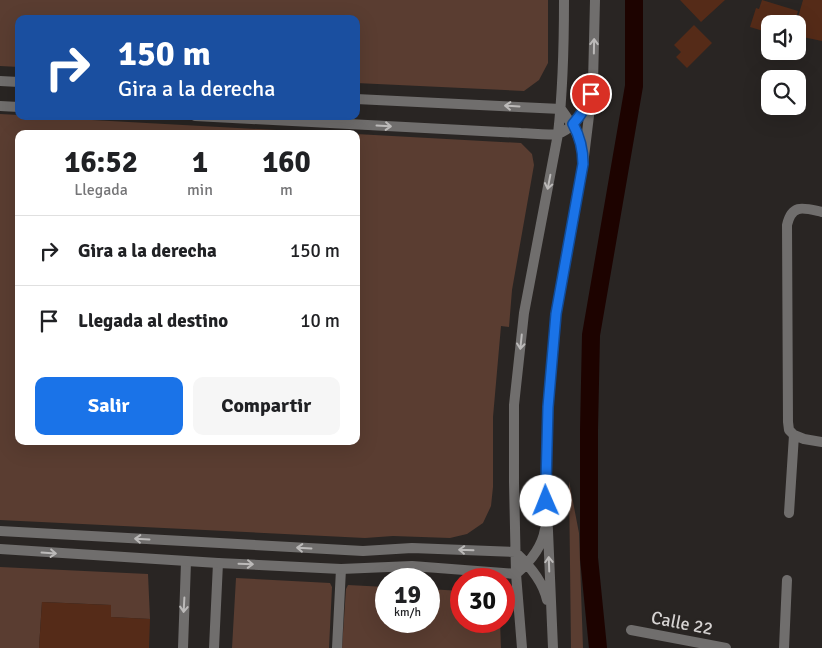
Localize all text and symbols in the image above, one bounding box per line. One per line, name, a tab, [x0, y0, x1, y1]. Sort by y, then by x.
map controls	[761, 15, 806, 115]
button: sound	[761, 15, 806, 60]
text: 150 m	[118, 32, 211, 75]
icon: right	[35, 35, 100, 100]
one-way arrow	[589, 39, 599, 55]
button: search	[761, 70, 806, 115]
pin	[570, 73, 612, 115]
text: Gira a la derecha	[118, 75, 275, 102]
icon: arrive	[577, 80, 605, 108]
one-way arrow	[505, 102, 521, 111]
one-way arrow	[376, 122, 392, 131]
text: 16:52	[64, 144, 138, 181]
text: 1	[192, 144, 208, 181]
text: 160	[262, 144, 311, 181]
one-way arrow	[544, 174, 553, 190]
text: Llegada	[74, 180, 128, 200]
text: min	[187, 180, 213, 200]
text: m	[280, 180, 293, 200]
icon: right	[35, 237, 63, 265]
text: Gira a la derecha	[78, 239, 217, 263]
text: 150 m	[290, 239, 340, 263]
icon: arrive	[35, 307, 63, 335]
text: Llegada al destino	[78, 309, 228, 333]
text: 10 m	[300, 309, 340, 333]
one-way arrow	[516, 334, 526, 350]
button: Salir	[35, 377, 183, 435]
button: Compartir	[193, 377, 340, 435]
position arrow	[519, 474, 571, 526]
one-way arrow	[134, 535, 150, 544]
one-way arrow	[296, 544, 312, 553]
one-way arrow	[459, 546, 475, 555]
one-way arrow	[40, 548, 56, 557]
one-way arrow	[544, 557, 554, 573]
one-way arrow	[238, 560, 254, 569]
speed limit sign: 30	[450, 568, 515, 633]
text: 19	[394, 579, 421, 610]
one-way arrow	[180, 597, 189, 613]
text: km/h	[394, 605, 421, 620]
street label: Calle 22	[649, 606, 715, 640]

